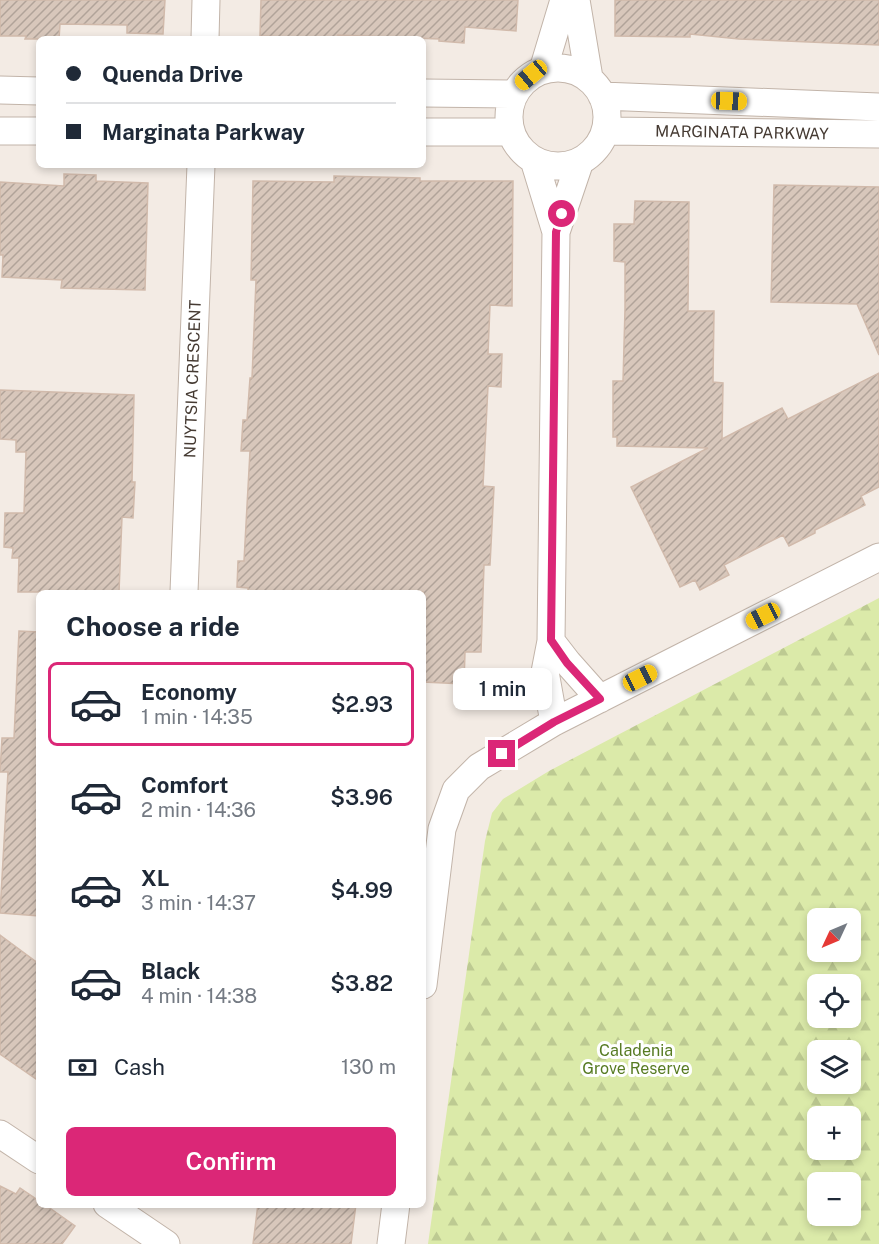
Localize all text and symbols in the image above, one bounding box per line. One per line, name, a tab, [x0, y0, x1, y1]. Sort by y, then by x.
car	[511, 57, 551, 93]
text: Quenda Drive	[102, 61, 243, 87]
car	[711, 91, 747, 111]
text: Marginata Parkway	[102, 119, 305, 145]
street label: MARGINATA PARKWAY	[655, 121, 829, 144]
route start	[548, 200, 575, 227]
street label: NUYTSIA CRESCENT	[180, 299, 205, 458]
car	[743, 600, 783, 632]
text: Choose a ride	[66, 610, 240, 642]
car	[620, 662, 660, 694]
callout: 1 min	[452, 667, 552, 709]
icon: car	[69, 677, 123, 731]
text: 1 min	[479, 677, 526, 701]
text: Economy	[141, 679, 237, 705]
text: $2.93	[331, 691, 393, 717]
text: 1 min · 14:35	[141, 705, 253, 729]
route end	[488, 740, 515, 767]
icon: car	[69, 770, 123, 824]
text: Comfort	[141, 772, 228, 798]
text: $3.96	[330, 784, 393, 810]
text: 2 min · 14:36	[141, 798, 256, 822]
icon: car	[69, 863, 123, 917]
text: XL	[141, 865, 169, 891]
text: $4.99	[330, 877, 393, 903]
text: 3 min · 14:37	[141, 891, 256, 915]
north arrow	[807, 908, 861, 962]
map controls	[807, 908, 861, 1226]
icon: car	[69, 956, 123, 1010]
text: Black	[141, 958, 200, 984]
text: $3.82	[330, 970, 393, 996]
button: locate	[807, 974, 861, 1028]
text: 4 min · 14:38	[141, 984, 257, 1008]
button: layers	[807, 1040, 861, 1094]
park label: Caladenia Grove Reserve	[582, 1041, 690, 1078]
icon: cash	[66, 1051, 99, 1084]
text: Cash	[114, 1054, 165, 1080]
text: 130 m	[341, 1055, 396, 1079]
button: +	[807, 1106, 861, 1160]
button: Confirm	[66, 1127, 396, 1196]
button: −	[807, 1172, 861, 1226]

